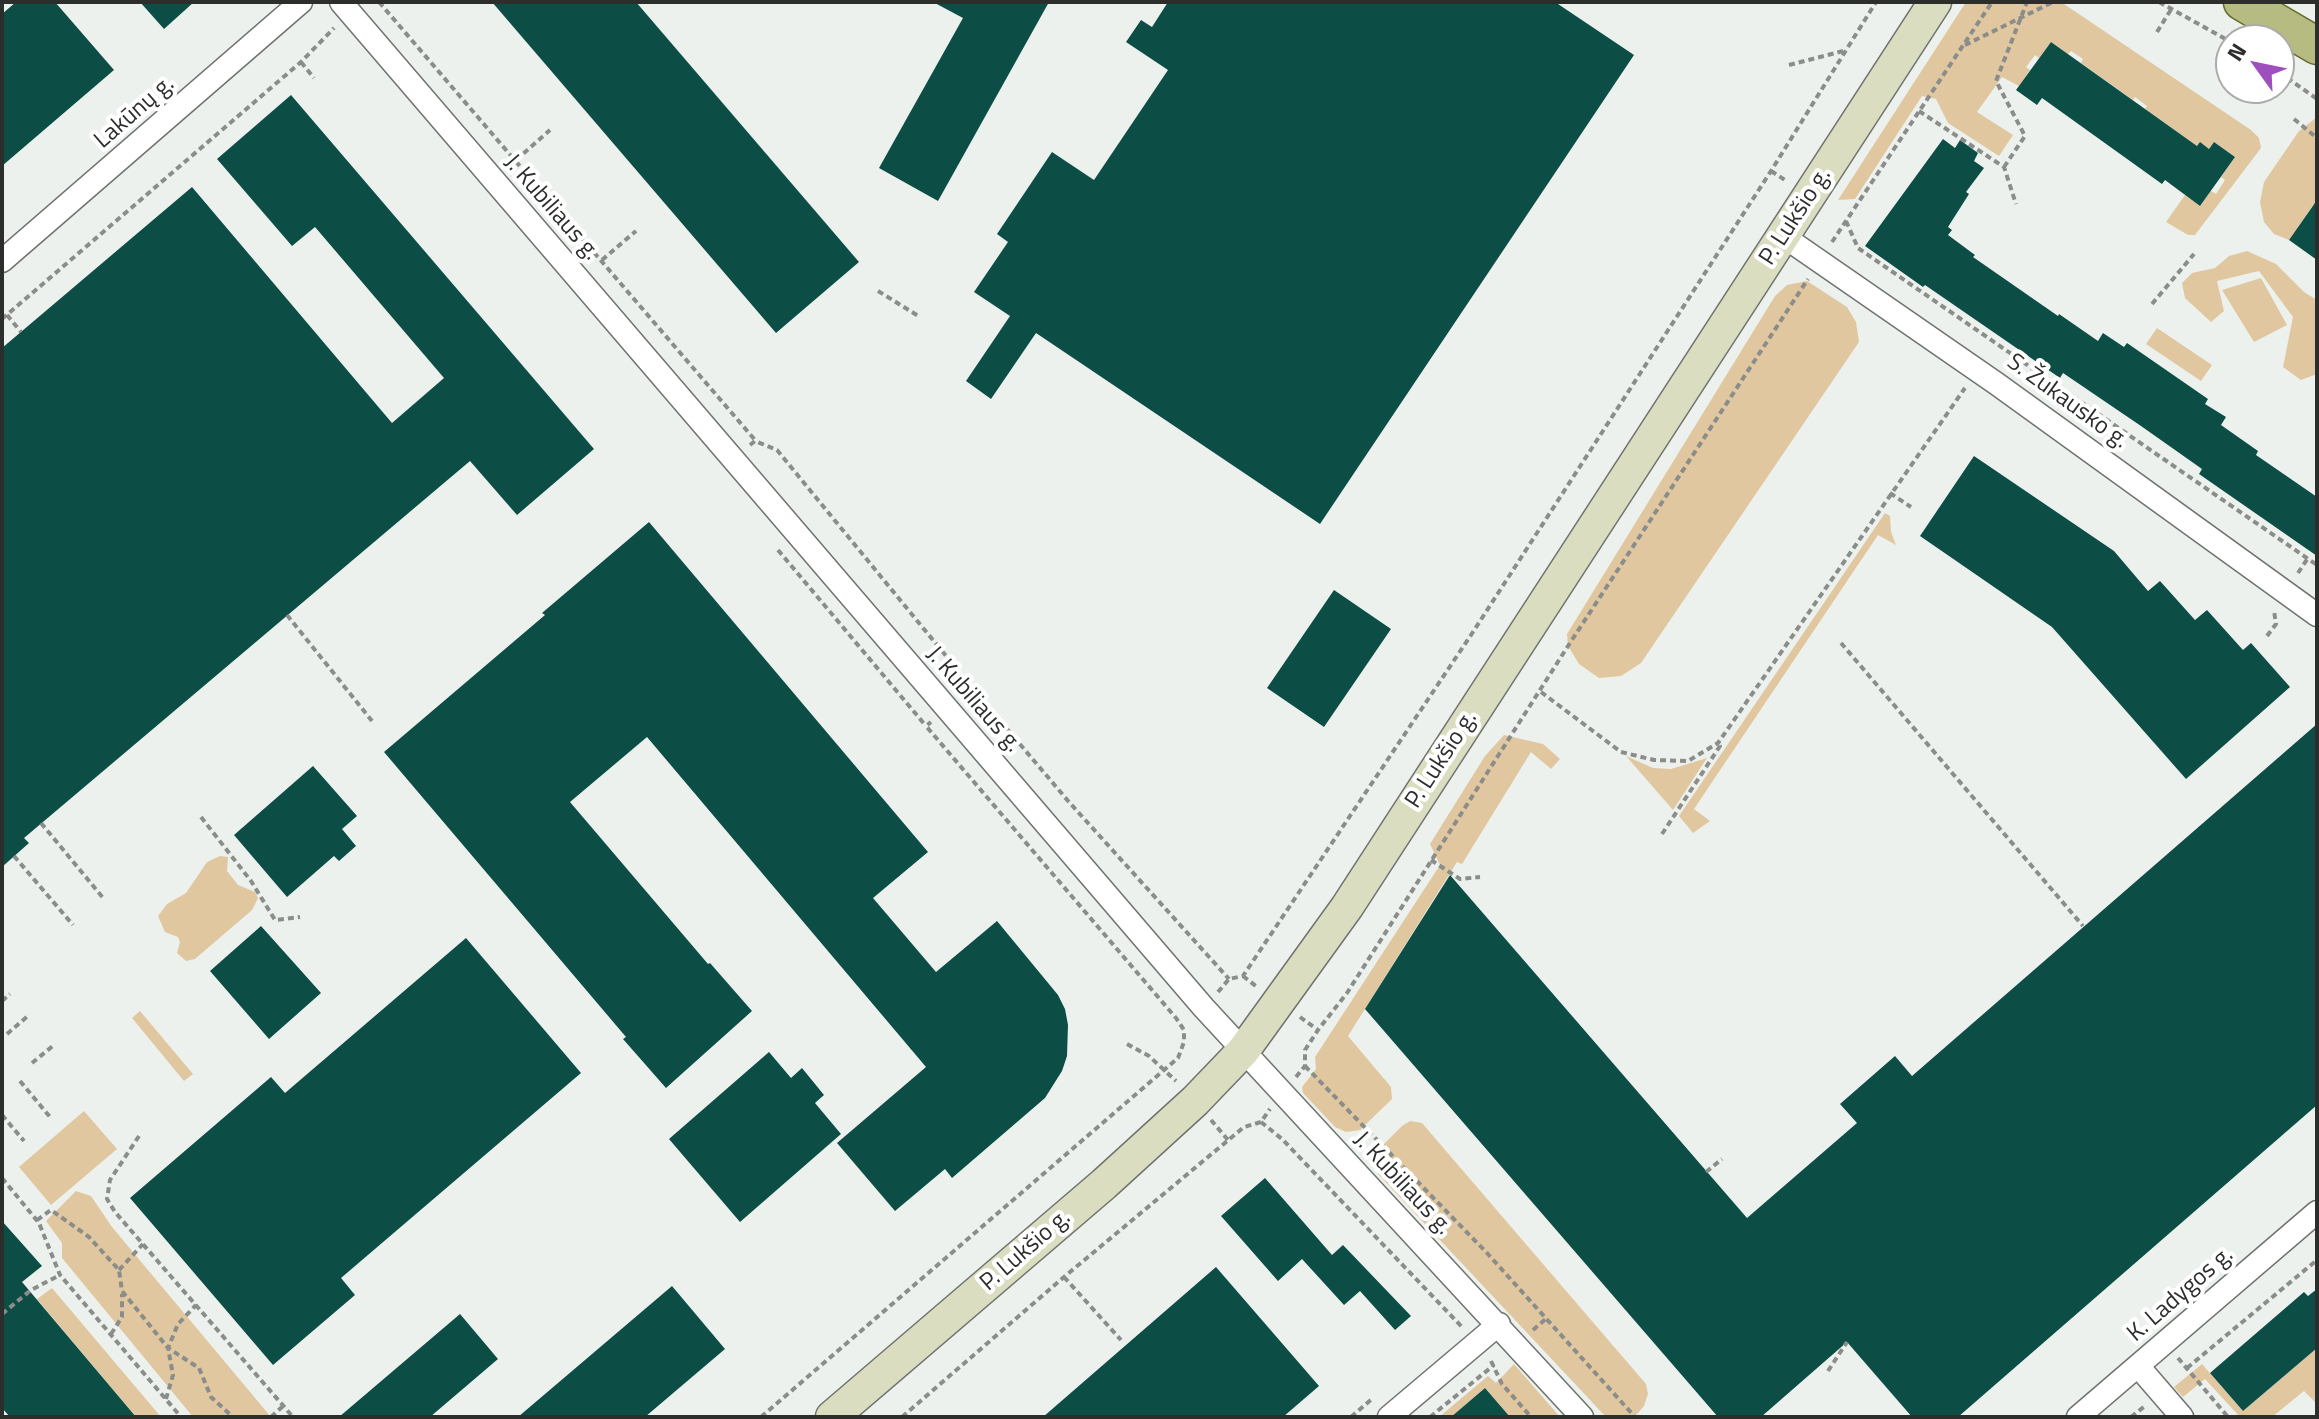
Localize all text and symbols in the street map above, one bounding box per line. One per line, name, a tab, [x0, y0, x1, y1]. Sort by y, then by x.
north arrow	[2215, 24, 2295, 104]
text: N	[2218, 36, 2255, 68]
street label: Lakūnų g.	[89, 71, 181, 155]
street label: J. Kubiliaus g.	[497, 149, 605, 267]
street label: P. Lukšio g.	[1754, 163, 1838, 271]
street label: S. Žukausko g.	[2001, 348, 2133, 456]
street label: J. Kubiliaus g.	[919, 641, 1027, 759]
street label: P. Lukšio g.	[1400, 706, 1484, 814]
street label: J. Kubiliaus g.	[1347, 1126, 1457, 1242]
street label: P. Lukšio g.	[975, 1204, 1077, 1298]
street label: K. Ladygos g.	[2122, 1241, 2240, 1349]

